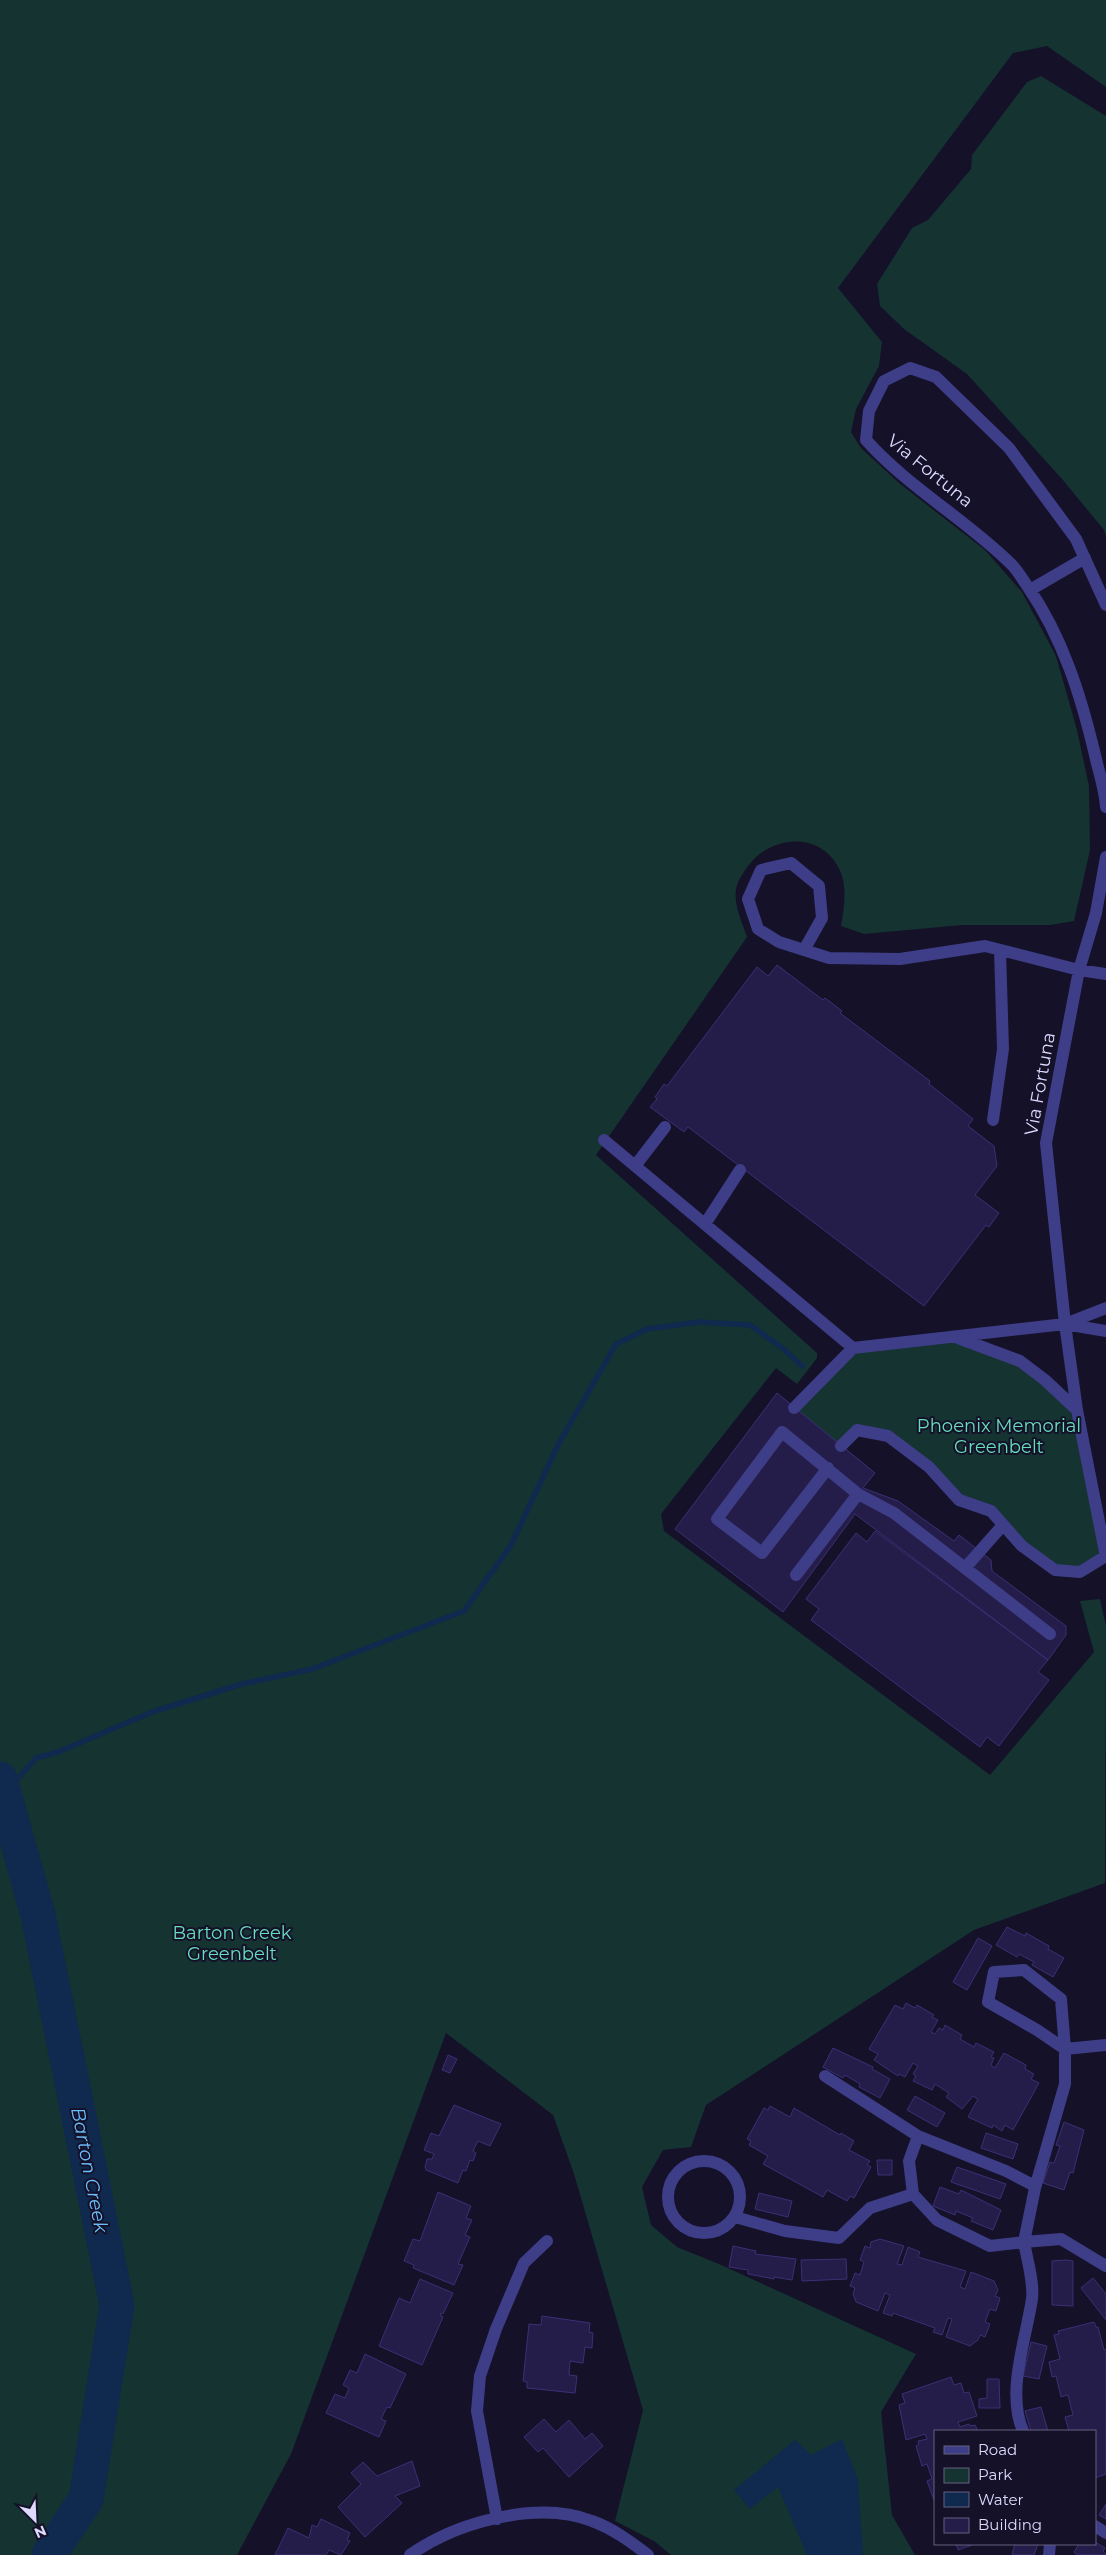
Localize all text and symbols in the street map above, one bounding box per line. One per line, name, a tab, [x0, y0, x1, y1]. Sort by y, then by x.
street label: Via Fortuna	[882, 430, 978, 512]
street label: Via Fortuna	[1020, 1031, 1060, 1137]
park label: Phoenix Memorial Greenbelt	[917, 1415, 1081, 1458]
park label: Barton Creek Greenbelt	[172, 1922, 292, 1965]
water label: Barton Creek	[66, 2105, 113, 2236]
legend	[934, 2430, 1096, 2545]
text: Road	[978, 2440, 1017, 2459]
text: Park	[978, 2465, 1012, 2484]
text: Water	[978, 2490, 1024, 2509]
north arrow	[10, 2495, 60, 2545]
text: Building	[978, 2515, 1042, 2534]
text: N	[31, 2521, 49, 2542]

